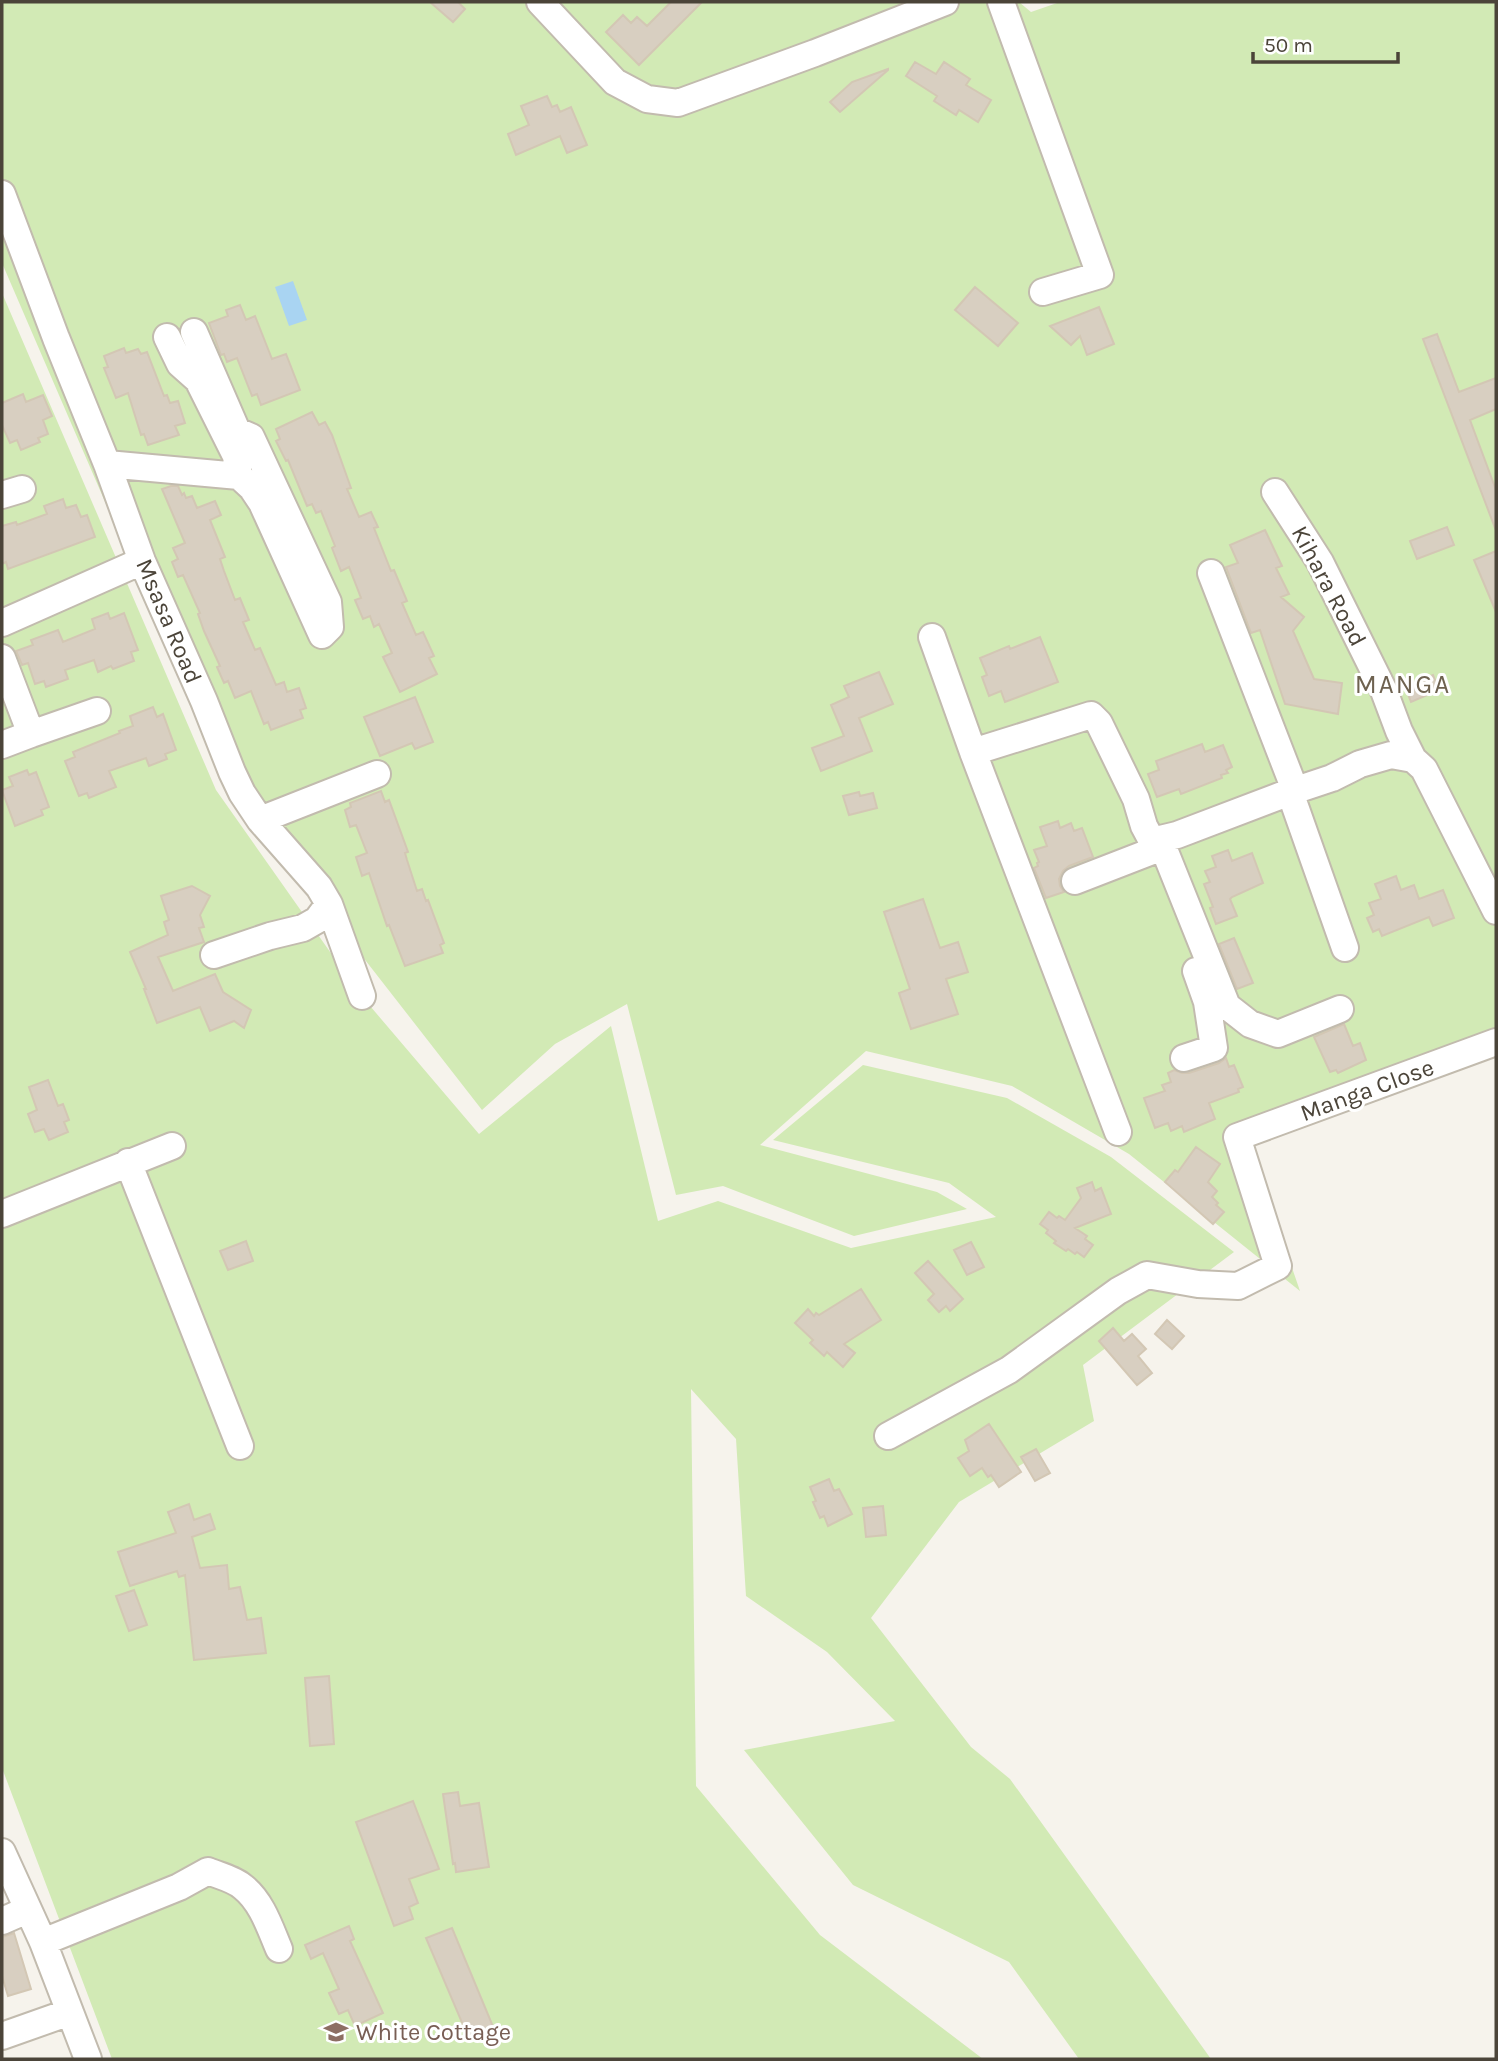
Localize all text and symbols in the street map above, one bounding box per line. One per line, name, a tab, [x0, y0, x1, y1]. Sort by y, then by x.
scale bar	[1253, 21, 1398, 65]
text: 50 m	[1264, 33, 1313, 57]
street label: Kihara Road	[1286, 521, 1372, 651]
street label: Msasa Road	[130, 554, 208, 688]
district label: MANGA	[1355, 669, 1451, 700]
street label: Manga Close	[1296, 1053, 1438, 1127]
school or university icon: White Cottage	[322, 2018, 350, 2046]
place label: White Cottage	[356, 2018, 511, 2046]

